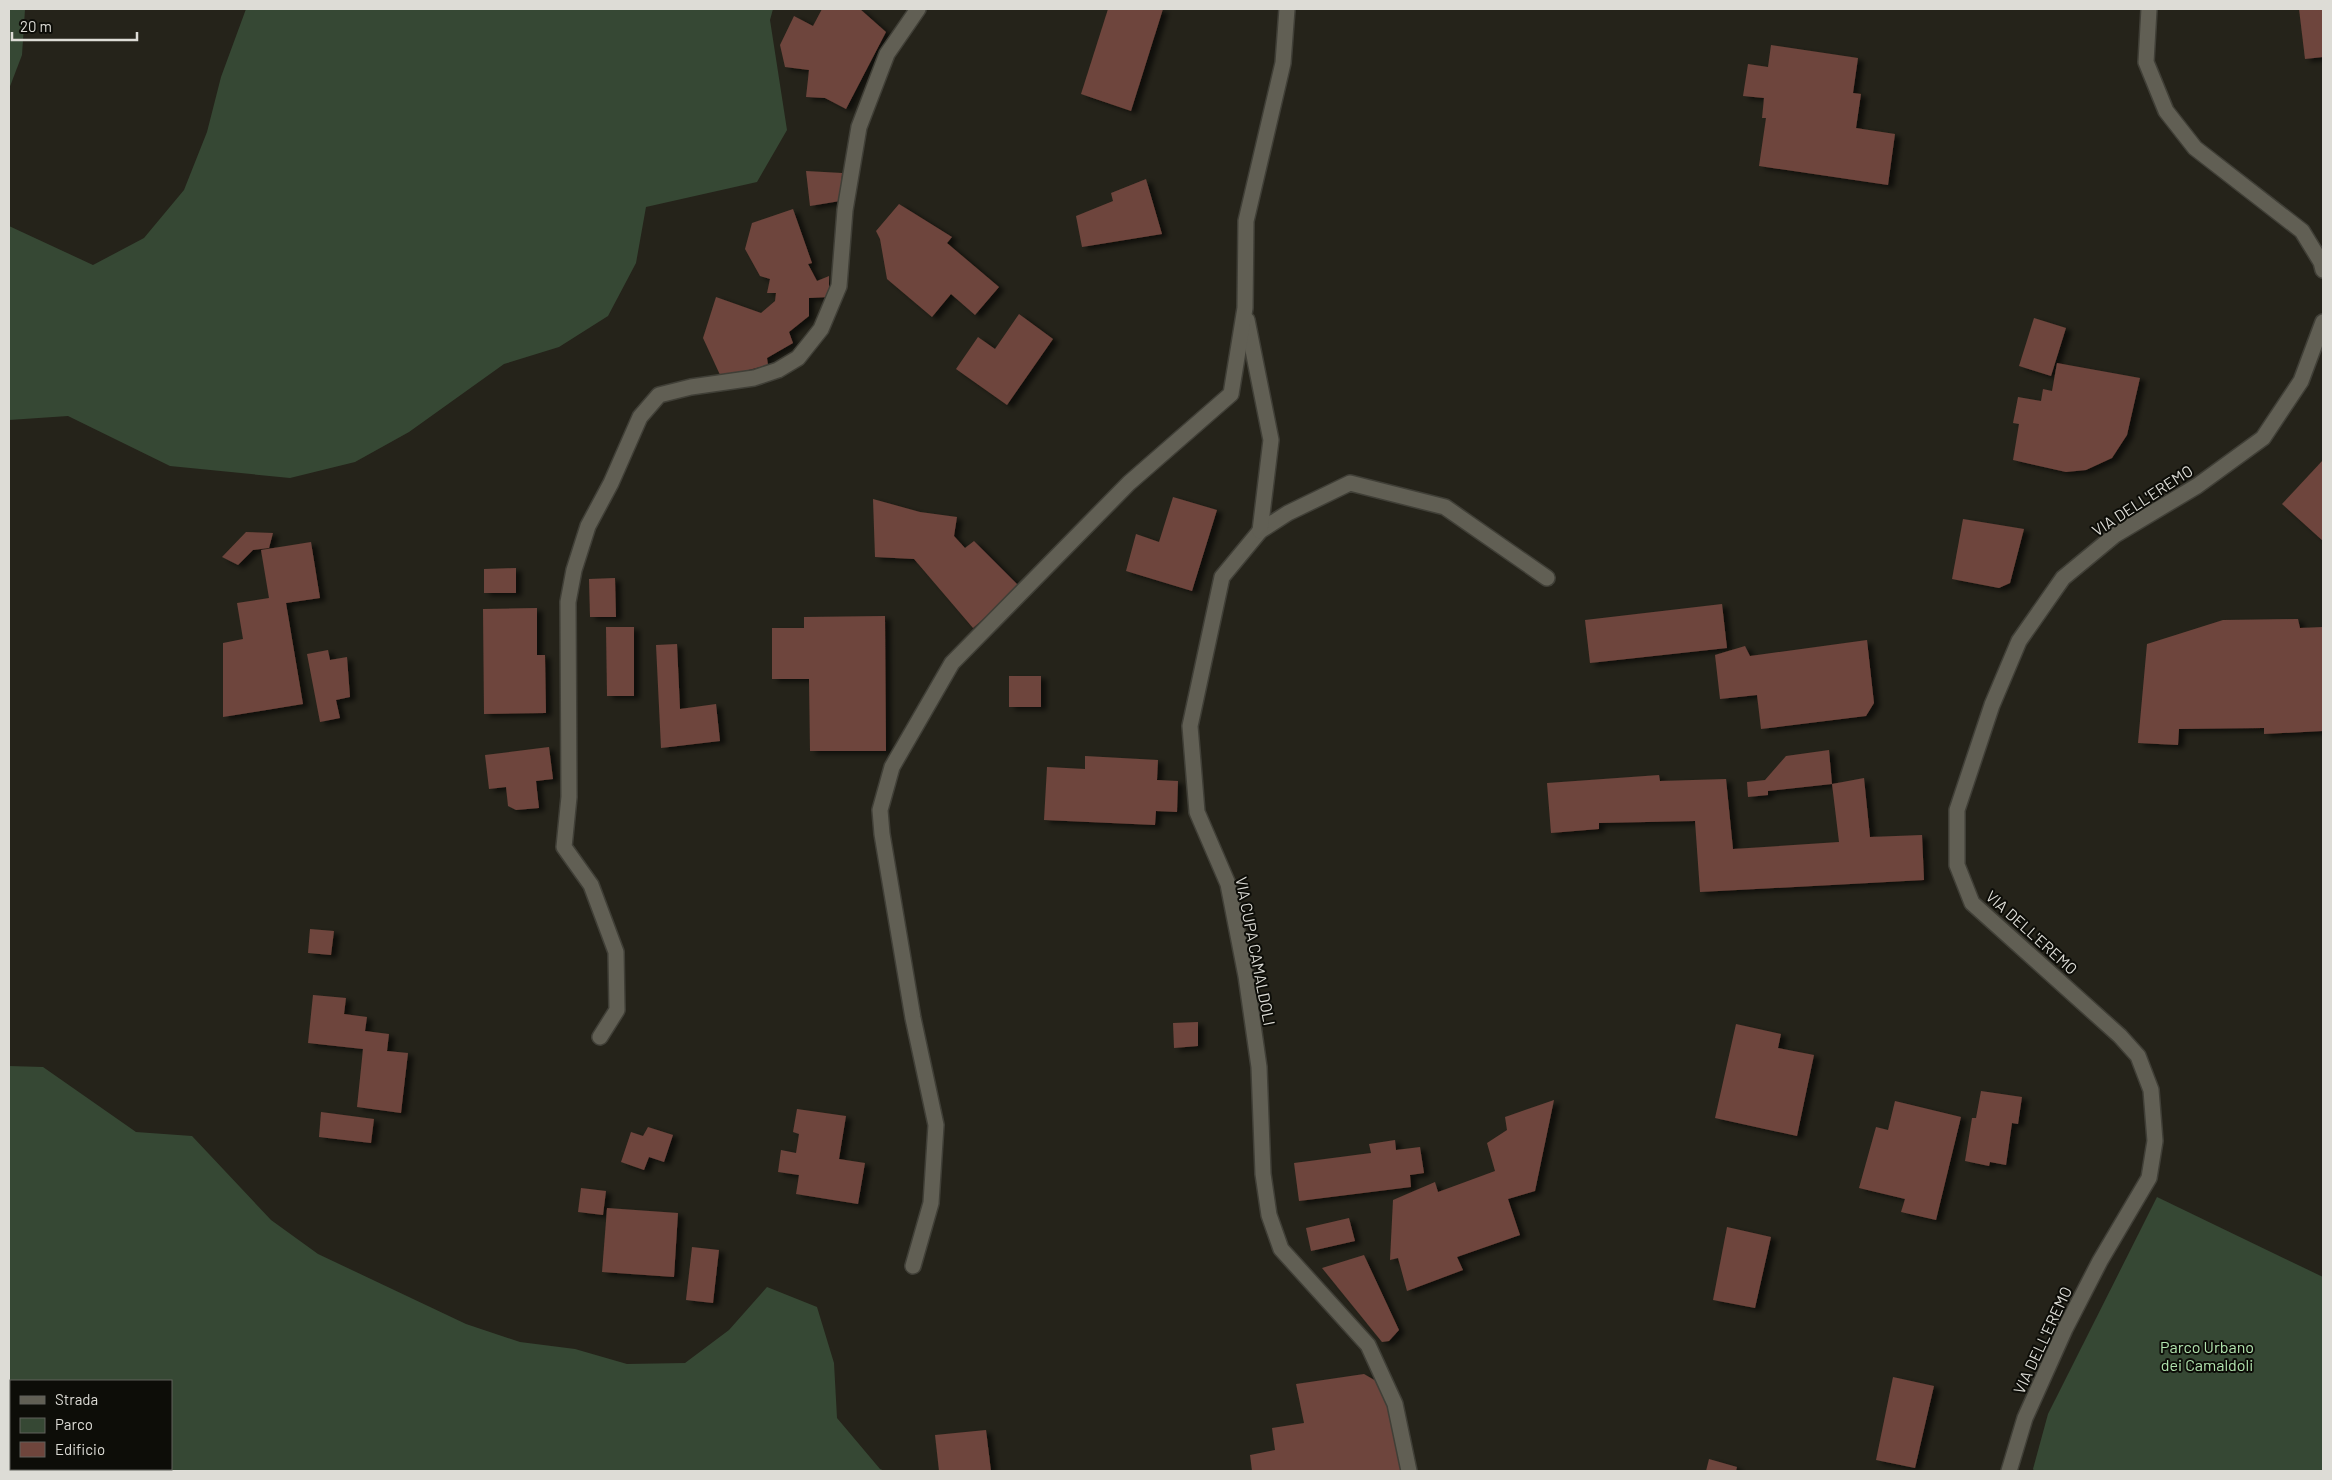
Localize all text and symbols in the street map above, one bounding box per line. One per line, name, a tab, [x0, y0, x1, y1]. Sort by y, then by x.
scale bar	[12, 10, 138, 42]
text: 20 m	[20, 17, 52, 35]
street label: VIA DELL'EREMO	[2088, 460, 2196, 540]
street label: VIA CUPA CAMALDOLI	[1232, 875, 1280, 1027]
street label: VIA DELL'EREMO	[1982, 886, 2082, 978]
street label: VIA DELL'EREMO	[2009, 1283, 2075, 1397]
park label: Parco Urbano dei Camaldoli	[2160, 1337, 2254, 1374]
legend	[10, 1380, 172, 1470]
text: Strada	[55, 1390, 98, 1408]
text: Parco	[55, 1415, 93, 1433]
text: Edificio	[55, 1440, 105, 1458]

